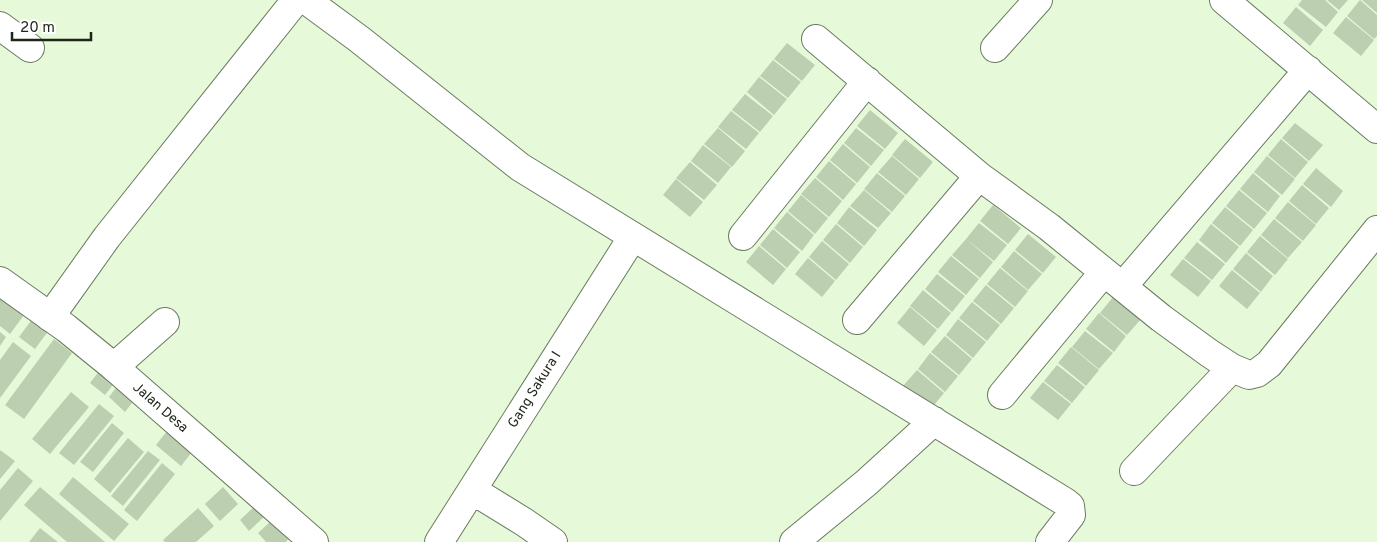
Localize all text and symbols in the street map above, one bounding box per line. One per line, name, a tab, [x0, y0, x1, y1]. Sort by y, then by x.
scale bar	[12, 10, 91, 42]
text: 20 m	[20, 19, 55, 38]
street label: Gang Sakura I	[505, 349, 565, 431]
street label: Jalan Desa	[129, 379, 191, 437]

